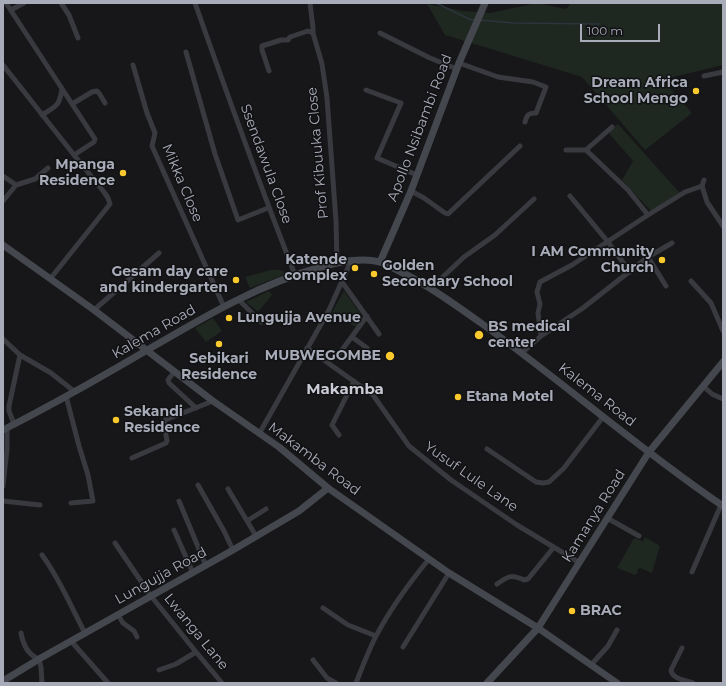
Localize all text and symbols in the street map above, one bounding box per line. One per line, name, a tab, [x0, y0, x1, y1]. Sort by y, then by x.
scale bar	[582, 16, 662, 42]
text: 100 m	[587, 23, 623, 38]
street label: Apollo Nsibambi Road	[384, 52, 456, 204]
place label: Dream Africa School Mengo	[584, 75, 688, 108]
street label: Prof Kibuuka Close	[304, 86, 332, 220]
marker: Dream Africa School Mengo	[691, 86, 701, 96]
street label: Ssendawula Close	[237, 102, 295, 226]
street label: Mikka Close	[158, 141, 206, 225]
place label: Mpanga Residence	[39, 157, 115, 190]
marker: Mpanga Residence	[118, 168, 128, 178]
place label: I AM Community Church	[531, 244, 654, 276]
place label: Katende complex	[284, 252, 347, 284]
marker: I AM Community Church	[657, 255, 667, 265]
place label: Golden Secondary School	[382, 258, 513, 290]
marker: Katende complex	[350, 263, 360, 273]
place label: Gesam day care and kindergarten	[99, 264, 228, 296]
marker: Golden Secondary School	[369, 269, 379, 279]
marker: Gesam day care and kindergarten	[231, 275, 241, 285]
street label: Kalema Road	[109, 301, 199, 363]
place label: Lungujja Avenue	[237, 310, 361, 326]
marker: Lungujja Avenue	[224, 313, 234, 323]
place label: BS medical center	[488, 319, 570, 352]
marker: BS medical center	[473, 329, 485, 341]
marker: Sebikari Residence	[214, 339, 224, 349]
place label: MUBWEGOMBE	[265, 348, 381, 364]
marker: MUBWEGOMBE	[384, 350, 396, 362]
place label: Sebikari Residence	[181, 351, 257, 384]
street label: Kalema Road	[555, 360, 639, 430]
district label: Makamba	[306, 381, 384, 399]
place label: Etana Motel	[466, 389, 553, 405]
marker: Etana Motel	[453, 392, 463, 402]
place label: Sekandi Residence	[124, 404, 200, 436]
marker: Sekandi Residence	[111, 415, 121, 425]
street label: Makamba Road	[265, 419, 363, 499]
street label: Yusuf Lule Lane	[421, 438, 521, 516]
street label: Kamanya Road	[559, 467, 629, 565]
street label: Lungujja Road	[112, 544, 210, 608]
street label: Lwanga Lane	[160, 590, 232, 674]
place label: BRAC	[580, 603, 622, 619]
marker: BRAC	[567, 606, 577, 616]

